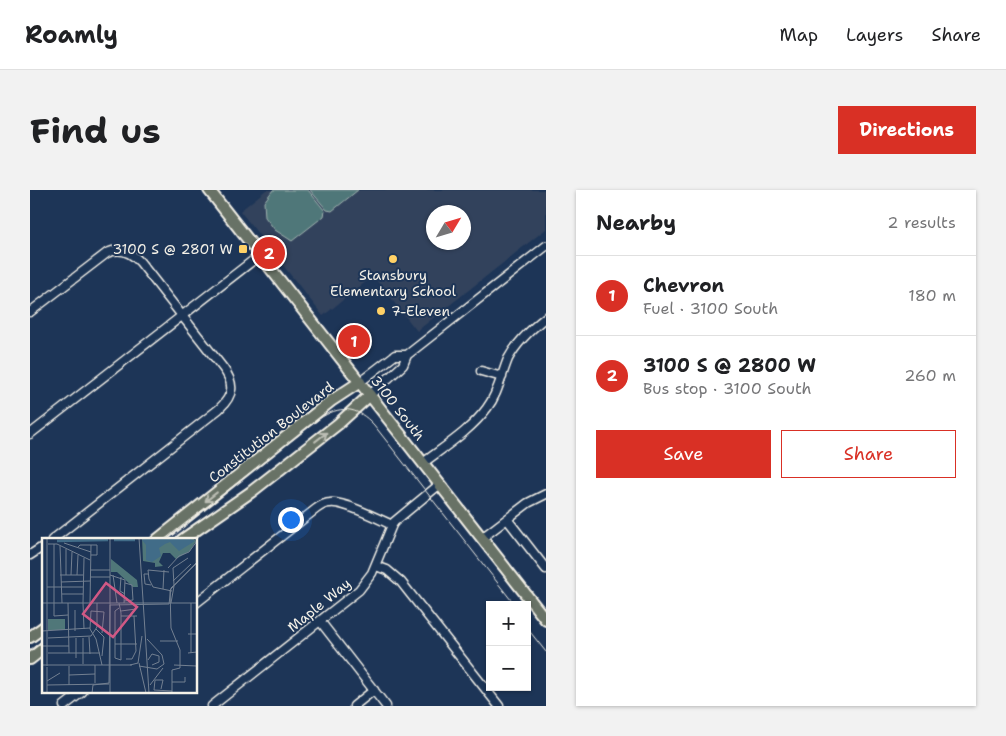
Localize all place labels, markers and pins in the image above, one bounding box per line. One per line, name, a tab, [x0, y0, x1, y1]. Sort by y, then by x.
pin: 2	[253, 234, 285, 272]
place label: 3100 S @ 2801 W	[112, 240, 233, 258]
marker: 3100 S @ 2801 W	[237, 243, 249, 255]
marker: Stansbury Elementary School	[387, 253, 399, 265]
place label: Stansbury Elementary School	[330, 266, 457, 300]
place label: 7-Eleven	[391, 302, 450, 320]
marker: 7-Eleven	[375, 305, 387, 317]
pin: 1	[338, 322, 370, 360]

